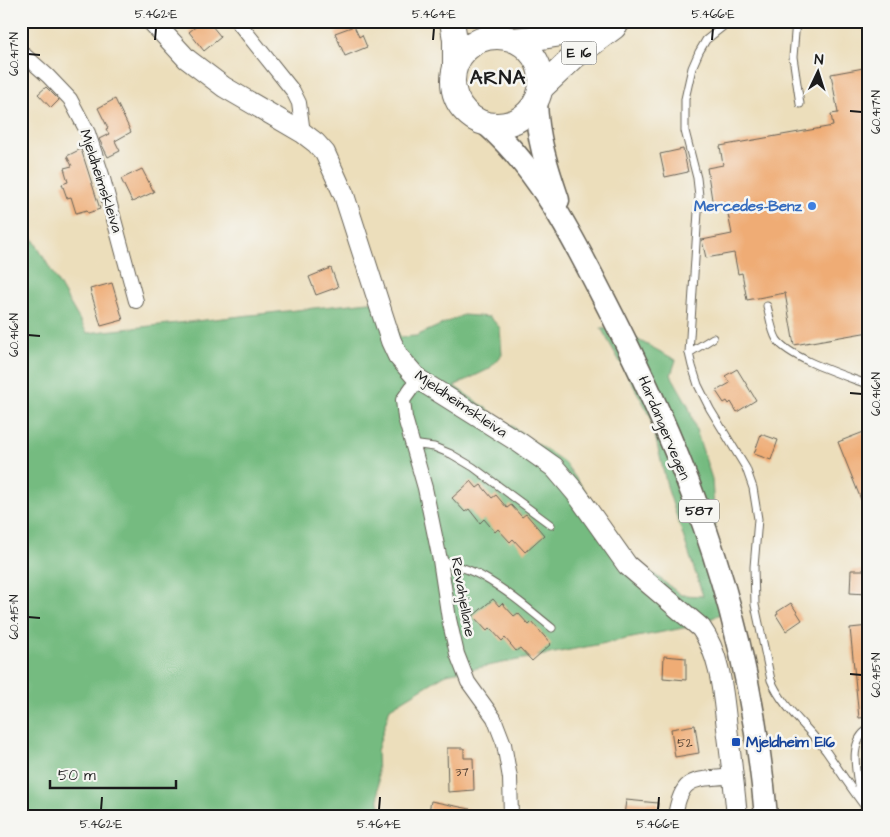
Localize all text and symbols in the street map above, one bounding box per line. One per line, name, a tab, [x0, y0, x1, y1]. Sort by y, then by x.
text: 5.462°E	[135, 6, 177, 23]
text: 5.464°E	[412, 6, 456, 23]
text: 5.466°E	[691, 6, 735, 23]
text: 60.417°N	[6, 32, 23, 76]
road number: E 16	[562, 42, 596, 64]
north arrow	[792, 48, 842, 98]
text: N	[814, 50, 824, 70]
district label: ARNA	[470, 64, 526, 92]
text: 60.417°N	[868, 90, 885, 134]
street label: Mjeldheimskleiva	[74, 127, 128, 236]
place label: Mercedes-Benz	[694, 196, 803, 217]
marker: Mercedes-Benz	[806, 200, 818, 212]
text: 60.416°N	[6, 312, 23, 357]
street label: Mjeldheimskleiva	[411, 365, 512, 443]
text: 60.416°N	[868, 371, 885, 416]
street label: Hardangervegen	[632, 373, 696, 484]
road number: 587	[679, 500, 719, 522]
street label: Revahjellane	[446, 556, 480, 638]
text: 60.415°N	[6, 594, 23, 640]
text: 60.415°N	[868, 652, 885, 698]
place label: Mjeldheim E16	[746, 732, 836, 753]
house number: 52	[677, 735, 693, 752]
marker: Mjeldheim E16	[730, 736, 742, 748]
scale bar	[50, 757, 176, 789]
house number: 37	[455, 764, 469, 781]
text: 50 m	[58, 765, 96, 786]
text: 5.462°E	[80, 816, 122, 833]
text: 5.464°E	[357, 816, 401, 833]
text: 5.466°E	[636, 816, 680, 833]

